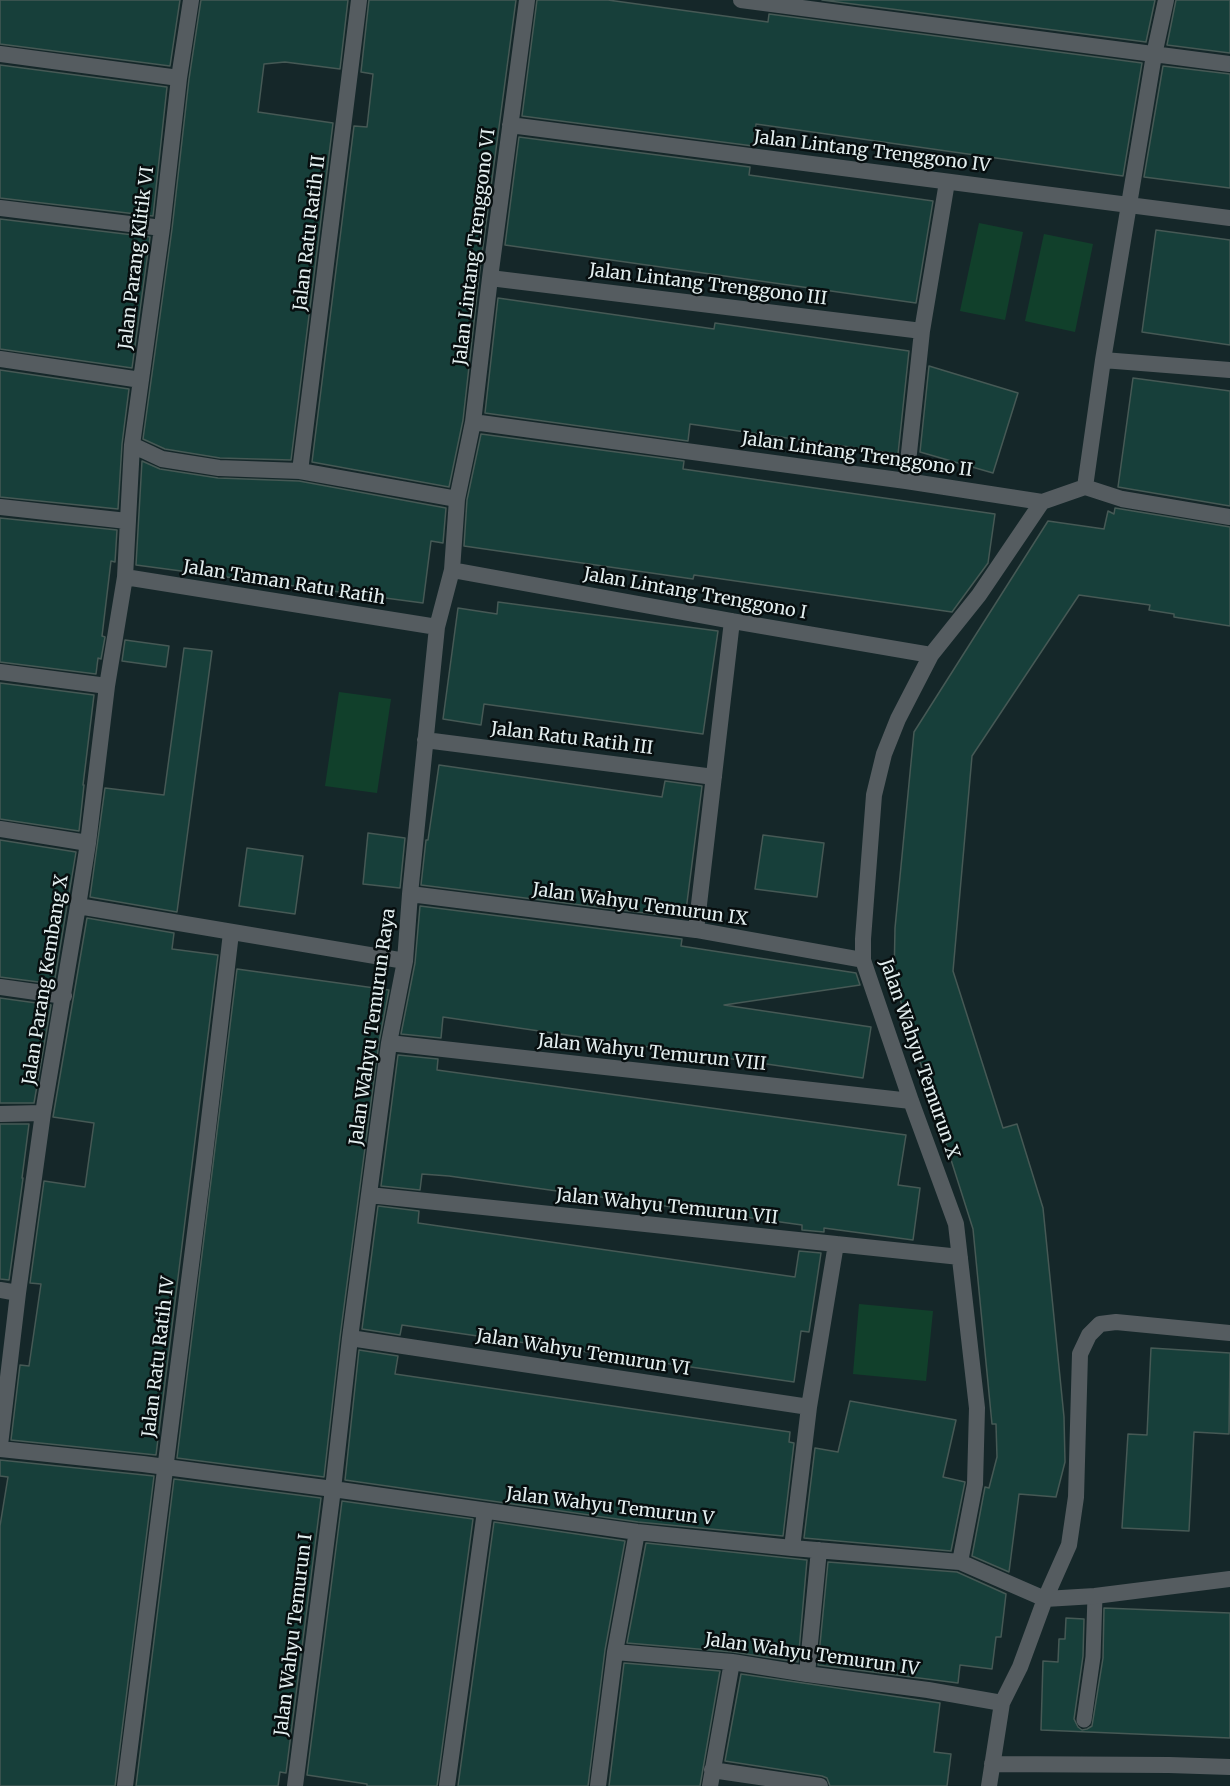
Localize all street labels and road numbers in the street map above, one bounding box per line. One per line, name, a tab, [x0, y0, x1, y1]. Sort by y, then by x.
street label: Jalan Lintang Trenggono VI	[450, 127, 500, 367]
street label: Jalan Lintang Trenggono IV	[752, 127, 992, 177]
street label: Jalan Ratu Ratih II	[290, 154, 330, 312]
street label: Jalan Parang Klitik VI	[115, 165, 159, 351]
street label: Jalan Lintang Trenggono III	[588, 260, 828, 310]
street label: Jalan Lintang Trenggono II	[740, 428, 974, 482]
street label: Jalan Taman Ratu Ratih	[181, 556, 387, 610]
street label: Jalan Lintang Trenggono I	[582, 564, 808, 624]
street label: Jalan Ratu Ratih III	[490, 718, 654, 760]
street label: Jalan Parang Kembang X	[19, 873, 73, 1087]
street label: Jalan Wahyu Temurun IX	[531, 879, 749, 931]
street label: Jalan Wahyu Temurun Raya	[346, 907, 400, 1147]
street label: Jalan Wahyu Temurun X	[875, 956, 963, 1162]
street label: Jalan Wahyu Temurun VIII	[537, 1030, 767, 1076]
street label: Jalan Wahyu Temurun VII	[555, 1185, 779, 1229]
street label: Jalan Ratu Ratih IV	[138, 1275, 180, 1439]
street label: Jalan Wahyu Temurun VI	[475, 1325, 691, 1381]
street label: Jalan Wahyu Temurun V	[505, 1484, 715, 1530]
street label: Jalan Wahyu Temurun I	[271, 1532, 317, 1738]
street label: Jalan Wahyu Temurun IV	[703, 1629, 921, 1681]

